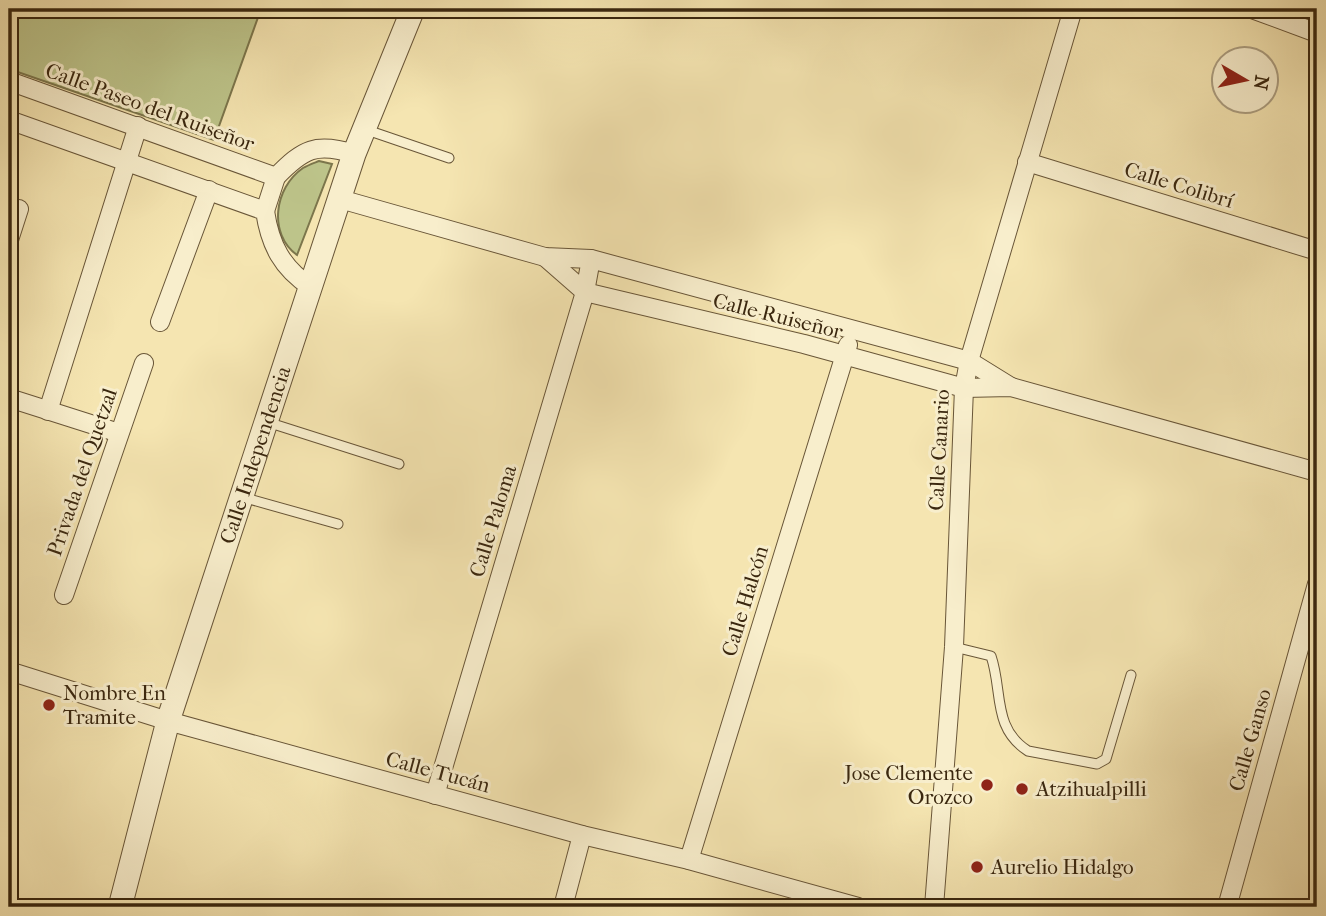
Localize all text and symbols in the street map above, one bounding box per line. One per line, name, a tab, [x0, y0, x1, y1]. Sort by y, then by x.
north arrow	[1210, 46, 1280, 116]
street label: Calle Paseo del Ruiseñor	[42, 58, 258, 156]
text: N	[1249, 74, 1273, 92]
street label: Calle Colibrí	[1122, 157, 1237, 213]
street label: Calle Ruiseñor	[711, 288, 845, 344]
street label: Calle Independencia	[215, 363, 296, 547]
street label: Privada del Quetzal	[42, 385, 122, 559]
street label: Calle Canario	[924, 389, 954, 511]
street label: Calle Paloma	[465, 462, 521, 580]
street label: Calle Halcón	[717, 543, 773, 659]
place label: Nombre En Tramite	[63, 681, 166, 729]
street label: Calle Ganso	[1224, 686, 1276, 794]
marker: Nombre En Tramite	[41, 697, 57, 713]
street label: Calle Tucán	[383, 747, 493, 797]
place label: Jose Clemente Orozco	[842, 761, 973, 809]
marker: Jose Clemente Orozco	[979, 777, 995, 793]
place label: Atzihualpilli	[1035, 777, 1147, 801]
marker: Atzihualpilli	[1014, 781, 1030, 797]
place label: Aurelio Hidalgo	[990, 855, 1134, 879]
marker: Aurelio Hidalgo	[969, 859, 985, 875]

